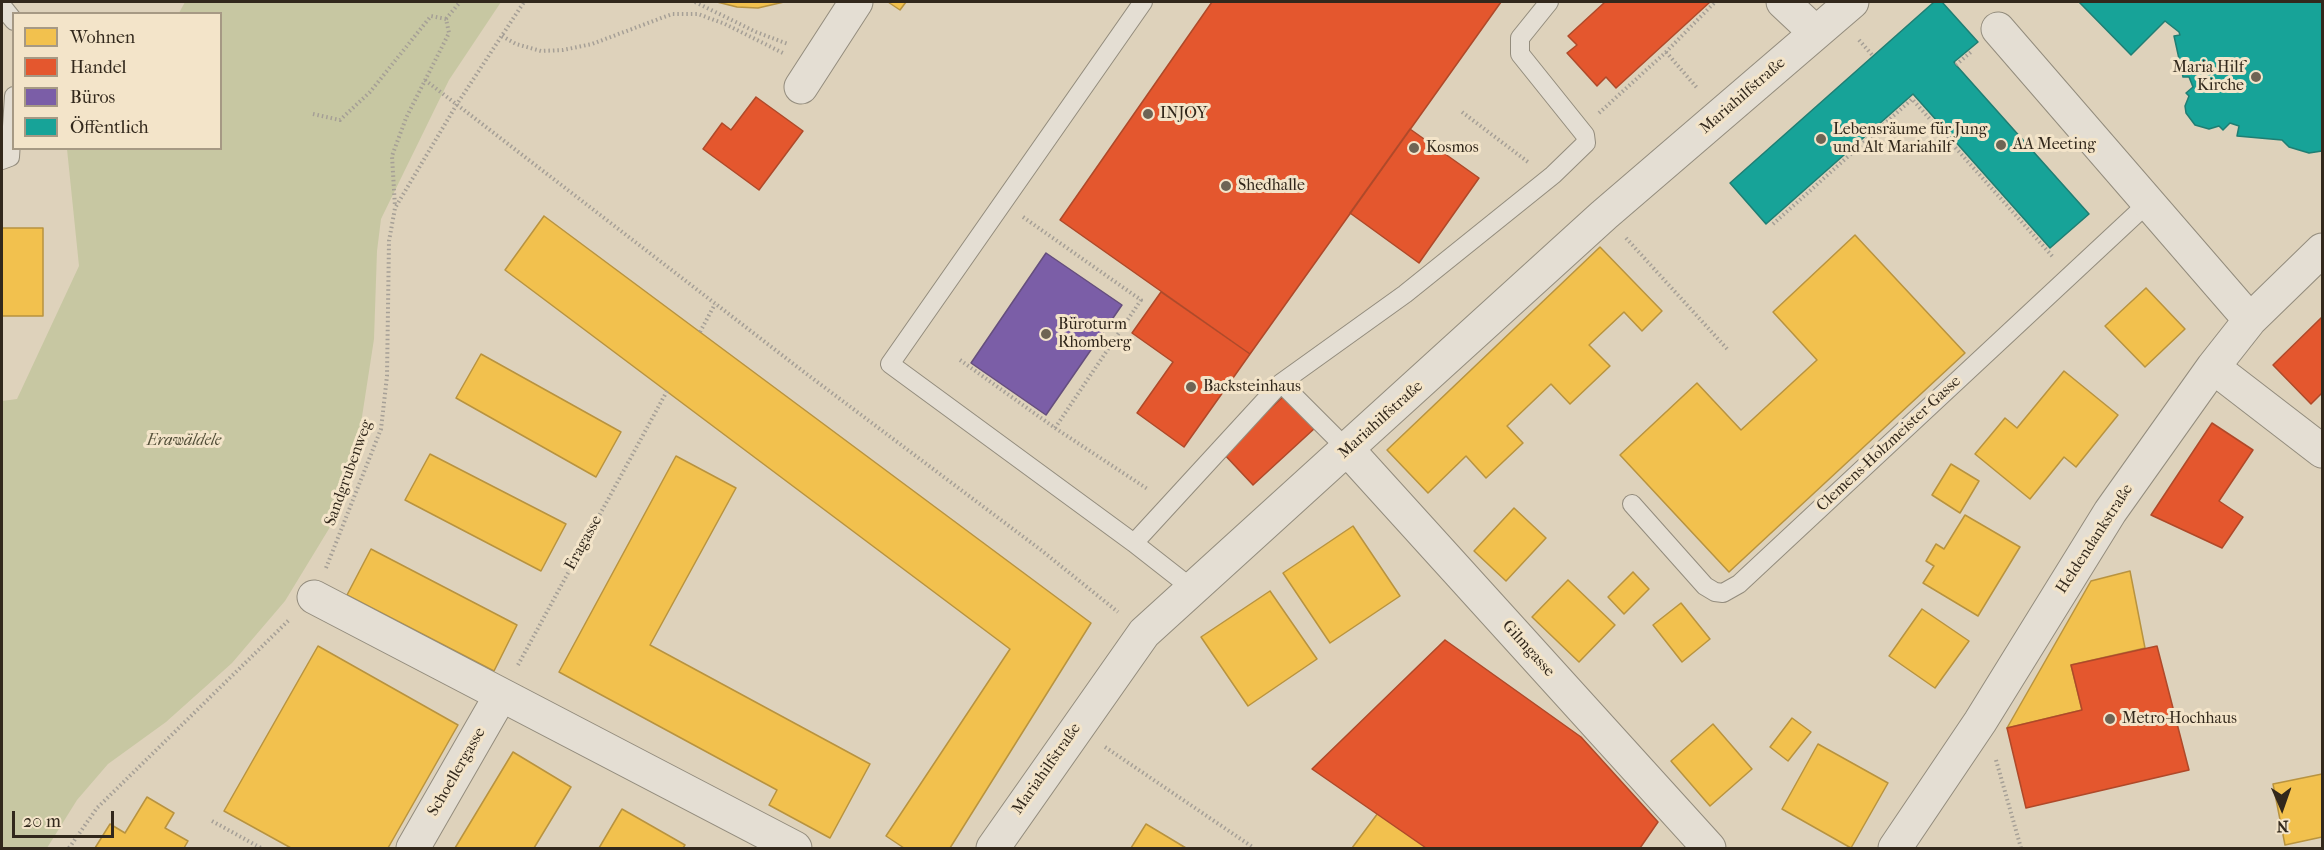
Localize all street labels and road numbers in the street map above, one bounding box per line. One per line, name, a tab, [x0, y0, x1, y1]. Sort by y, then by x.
street label: Mariahilfstraße	[1696, 54, 1790, 138]
street label: Clemens-Holzmeister-Gasse	[1813, 372, 1965, 516]
street label: Mariahilfstraße	[1335, 377, 1427, 463]
street label: Sandgrubenweg	[321, 417, 377, 529]
street label: Heldendankstraße	[2052, 481, 2138, 597]
street label: Eragasse	[561, 512, 607, 574]
street label: Gilmgasse	[1498, 617, 1558, 681]
street label: Mariahilfstraße	[1008, 720, 1086, 818]
street label: Schoellergasse	[424, 724, 490, 820]

